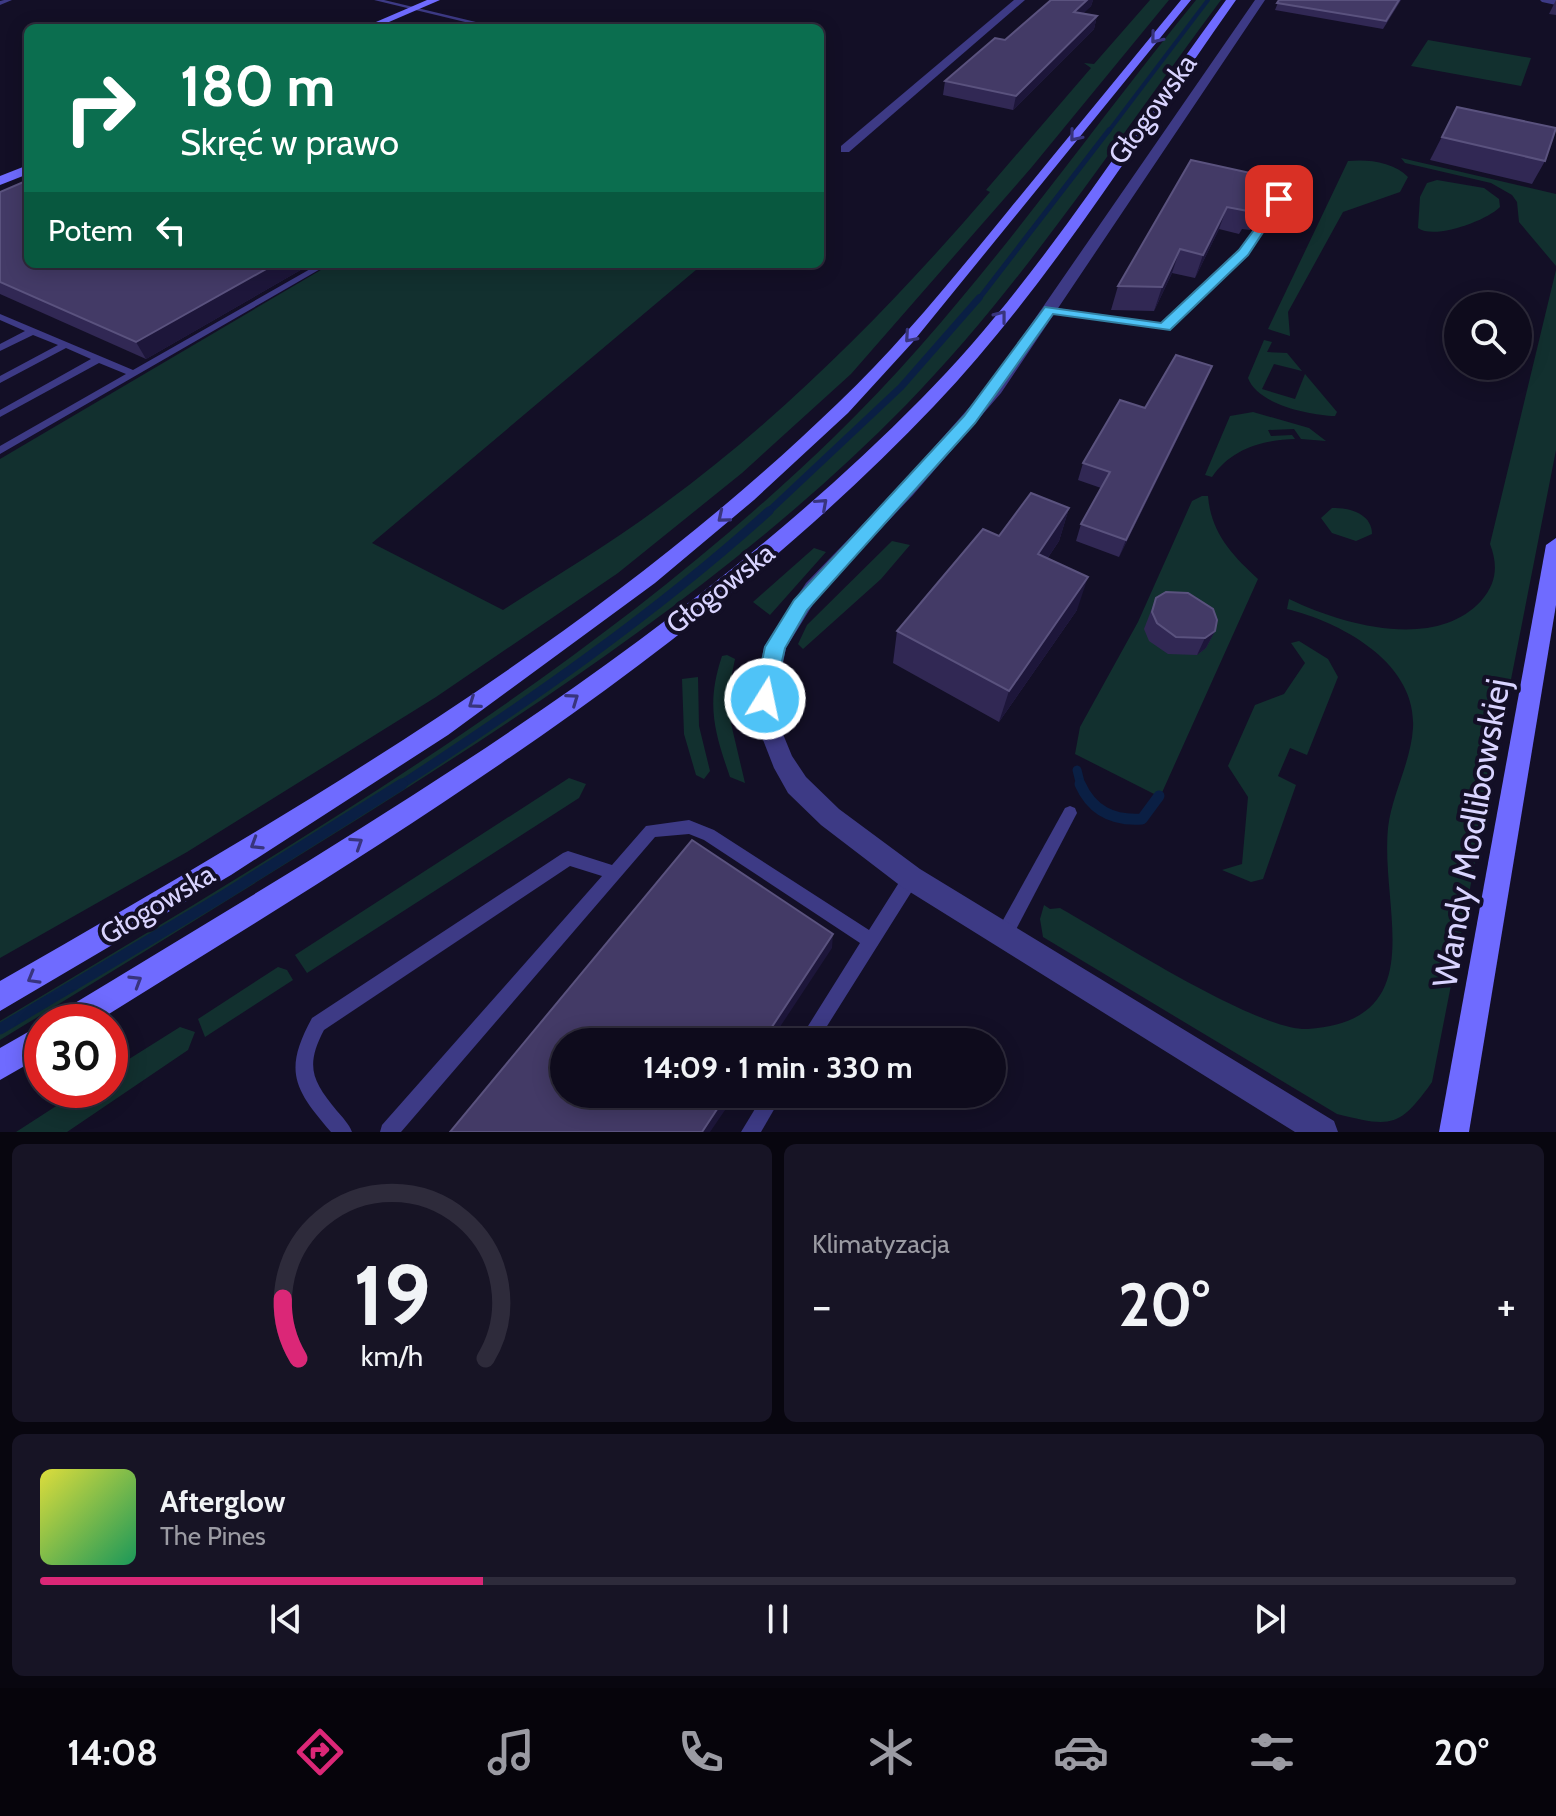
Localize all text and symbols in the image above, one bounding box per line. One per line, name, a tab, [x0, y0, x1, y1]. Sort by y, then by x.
one-way arrow	[1151, 29, 1165, 44]
street label: Głogowska	[1101, 47, 1204, 171]
text: 180 m	[180, 52, 335, 120]
icon: right	[48, 56, 152, 160]
text: Skręć w prawo	[180, 120, 399, 164]
one-way arrow	[1071, 127, 1085, 142]
pin	[1245, 165, 1313, 233]
icon: arrive	[1257, 177, 1301, 221]
icon: left	[149, 208, 193, 252]
text: Potem	[48, 212, 133, 249]
map controls	[1444, 292, 1532, 380]
button: search	[1444, 292, 1532, 380]
one-way arrow	[992, 310, 1006, 325]
one-way arrow	[905, 327, 920, 342]
one-way arrow	[813, 499, 828, 514]
one-way arrow	[717, 507, 732, 522]
street label: Głogowska	[659, 535, 781, 641]
position arrow	[723, 657, 807, 741]
street label: Wandy Modlibowskiej	[1423, 675, 1519, 991]
one-way arrow	[469, 693, 483, 708]
one-way arrow	[564, 694, 578, 709]
one-way arrow	[250, 834, 265, 849]
one-way arrow	[348, 838, 362, 853]
street label: Głogowska	[93, 856, 221, 951]
one-way arrow	[27, 968, 42, 984]
one-way arrow	[127, 975, 142, 991]
speed limit sign: 30	[24, 1004, 128, 1108]
text: 14:09 · 1 min · 330 m	[643, 1049, 913, 1086]
text: Klimatyzacja	[812, 1228, 950, 1260]
text: 19	[353, 1245, 431, 1346]
text: 20°	[1118, 1268, 1210, 1341]
text: −	[812, 1279, 831, 1332]
text: +	[1497, 1279, 1516, 1332]
text: km/h	[361, 1338, 423, 1373]
text: Afterglow	[160, 1483, 286, 1520]
text: The Pines	[160, 1520, 266, 1552]
icon: previous	[264, 1597, 308, 1641]
icon: pause	[756, 1597, 800, 1641]
icon: next	[1248, 1597, 1292, 1641]
icon: directions	[292, 1724, 348, 1780]
icon: music	[483, 1724, 539, 1780]
icon: phone	[673, 1724, 729, 1780]
icon: climate	[863, 1724, 919, 1780]
icon: car	[1053, 1724, 1109, 1780]
icon: filters	[1244, 1724, 1300, 1780]
text: 14:08	[67, 1730, 158, 1774]
text: 20°	[1434, 1730, 1489, 1774]

